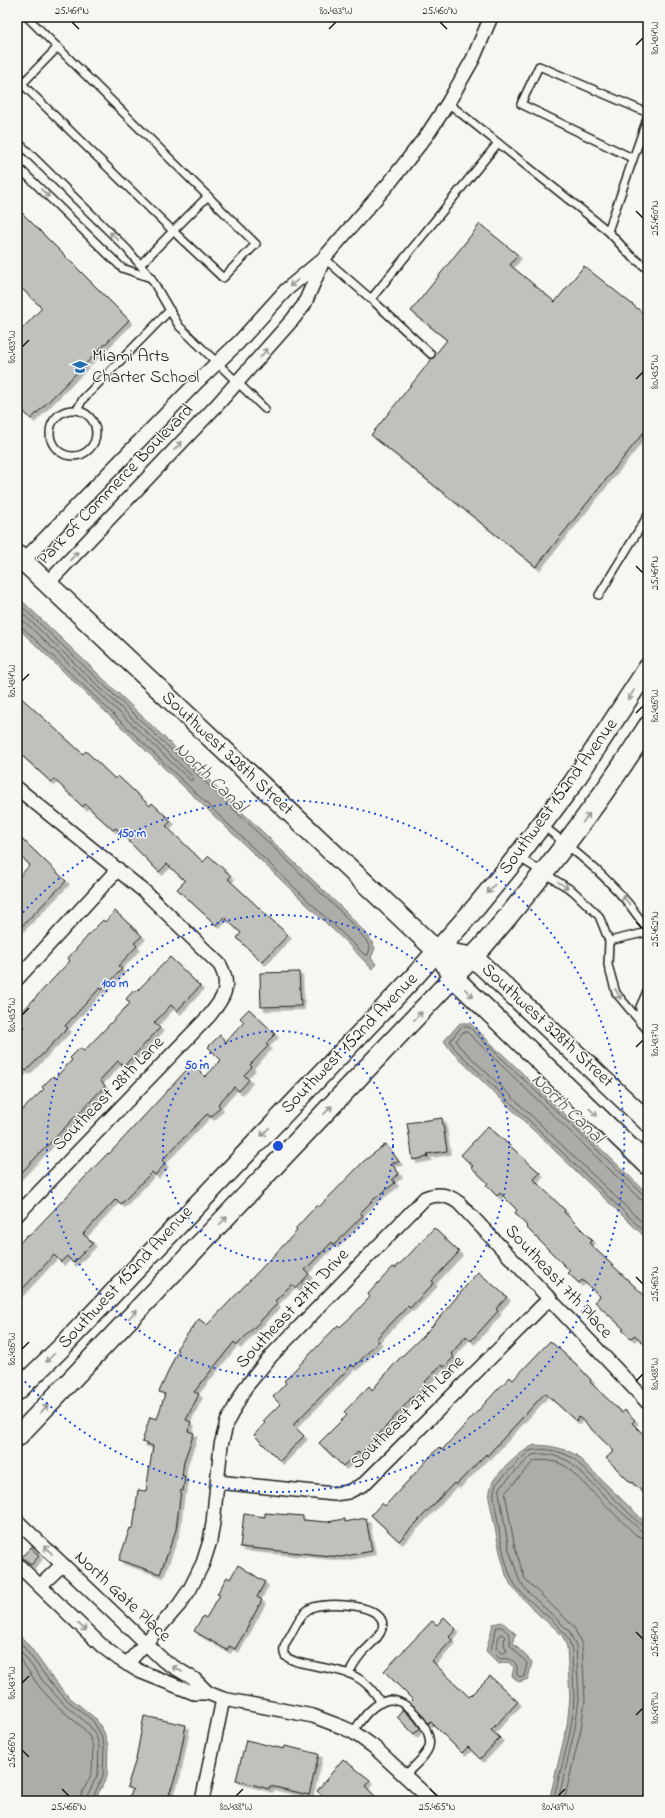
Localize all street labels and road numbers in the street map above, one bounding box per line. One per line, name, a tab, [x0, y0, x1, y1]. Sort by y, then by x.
street label: Park of Commerce Boulevard	[32, 398, 200, 572]
street label: Southwest 328th Street	[155, 686, 299, 822]
street label: Southwest 152nd Avenue	[493, 713, 625, 881]
street label: Southwest 328th Street	[475, 958, 619, 1094]
street label: Southwest 152nd Avenue	[275, 967, 425, 1121]
street label: Southeast 28th Lane	[47, 1030, 172, 1157]
street label: Southwest 152nd Avenue	[53, 1200, 200, 1355]
street label: Southeast 7th Place	[498, 1219, 619, 1346]
street label: Southeast 27th Drive	[230, 1242, 356, 1375]
street label: Southeast 27th Lane	[345, 1349, 472, 1476]
street label: North Gate Place	[68, 1545, 177, 1649]

